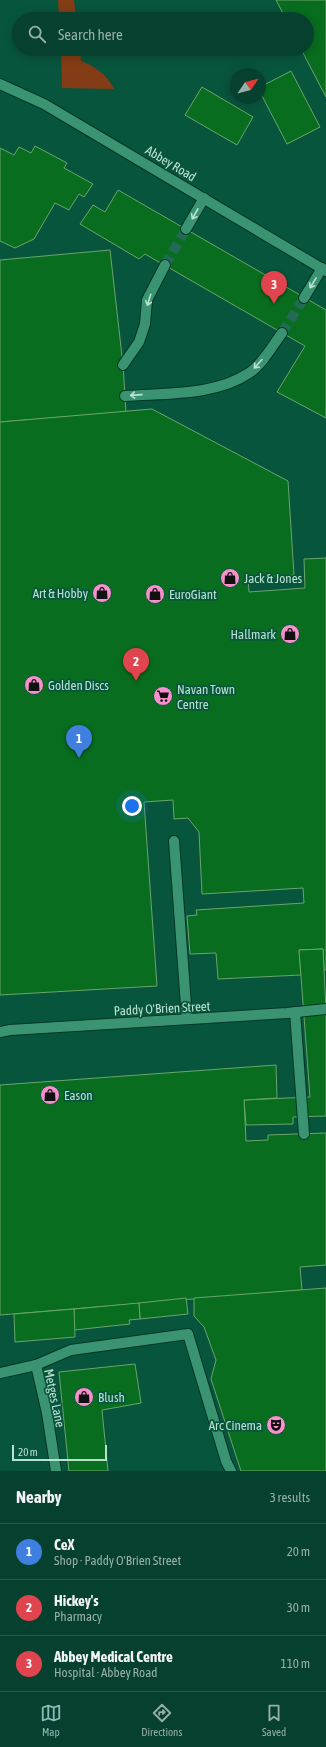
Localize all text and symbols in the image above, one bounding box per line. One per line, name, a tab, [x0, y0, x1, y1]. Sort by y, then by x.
search box	[12, 12, 314, 56]
icon: search	[26, 23, 48, 45]
text: Search here	[58, 26, 123, 43]
north arrow	[230, 68, 266, 104]
street label: Abbey Road	[143, 142, 199, 184]
one-way arrow	[190, 207, 198, 219]
pin: 3	[261, 271, 287, 304]
one-way arrow	[309, 277, 317, 289]
one-way arrow	[145, 294, 152, 307]
one-way arrow	[254, 358, 263, 369]
one-way arrow	[130, 392, 143, 399]
shop icon: Jack & Jones	[219, 567, 241, 589]
place label: Jack & Jones	[244, 571, 303, 586]
shop icon: Art & Hobby	[91, 582, 113, 604]
shop icon: EuroGiant	[144, 583, 166, 605]
place label: Art & Hobby	[33, 586, 89, 601]
place label: EuroGiant	[169, 587, 217, 602]
shop icon: Hallmark	[279, 623, 301, 645]
place label: Hallmark	[231, 627, 276, 642]
pin: 2	[123, 648, 149, 681]
shop icon: Golden Discs	[23, 674, 45, 696]
place label: Golden Discs	[48, 678, 109, 693]
place label: Navan Town Centre	[177, 682, 235, 712]
supermarket icon: Navan Town Centre	[152, 685, 174, 707]
pin: 1	[66, 725, 92, 758]
your location	[122, 796, 142, 816]
street label: Paddy O'Brien Street	[113, 998, 211, 1019]
shop icon: Eason	[39, 1084, 61, 1106]
place label: Eason	[64, 1088, 93, 1103]
street label: Metges Lane	[41, 1368, 68, 1429]
shop icon: Blush	[73, 1386, 95, 1408]
place label: Blush	[98, 1390, 125, 1405]
theatre icon: Arc Cinema	[265, 1414, 287, 1436]
place label: Arc Cinema	[209, 1418, 262, 1433]
scale bar	[12, 1443, 107, 1462]
text: 20 m	[18, 1446, 38, 1458]
text: Nearby	[16, 1487, 62, 1507]
text: 3 results	[270, 1490, 310, 1505]
text: CeX	[54, 1536, 74, 1553]
text: 1	[26, 1544, 32, 1559]
text: 20 m	[287, 1544, 310, 1559]
text: Shop · Paddy O'Brien Street	[54, 1553, 181, 1568]
text: Hickey's	[54, 1592, 99, 1609]
text: 2	[26, 1600, 32, 1615]
text: 30 m	[287, 1600, 310, 1615]
text: Pharmacy	[54, 1609, 102, 1624]
text: Abbey Medical Centre	[54, 1648, 173, 1665]
text: 3	[26, 1656, 32, 1671]
text: 110 m	[281, 1656, 310, 1671]
text: Hospital · Abbey Road	[54, 1665, 157, 1680]
tab: Map	[40, 1702, 62, 1738]
tab: Directions	[141, 1702, 182, 1738]
tab: Saved	[262, 1702, 286, 1738]

